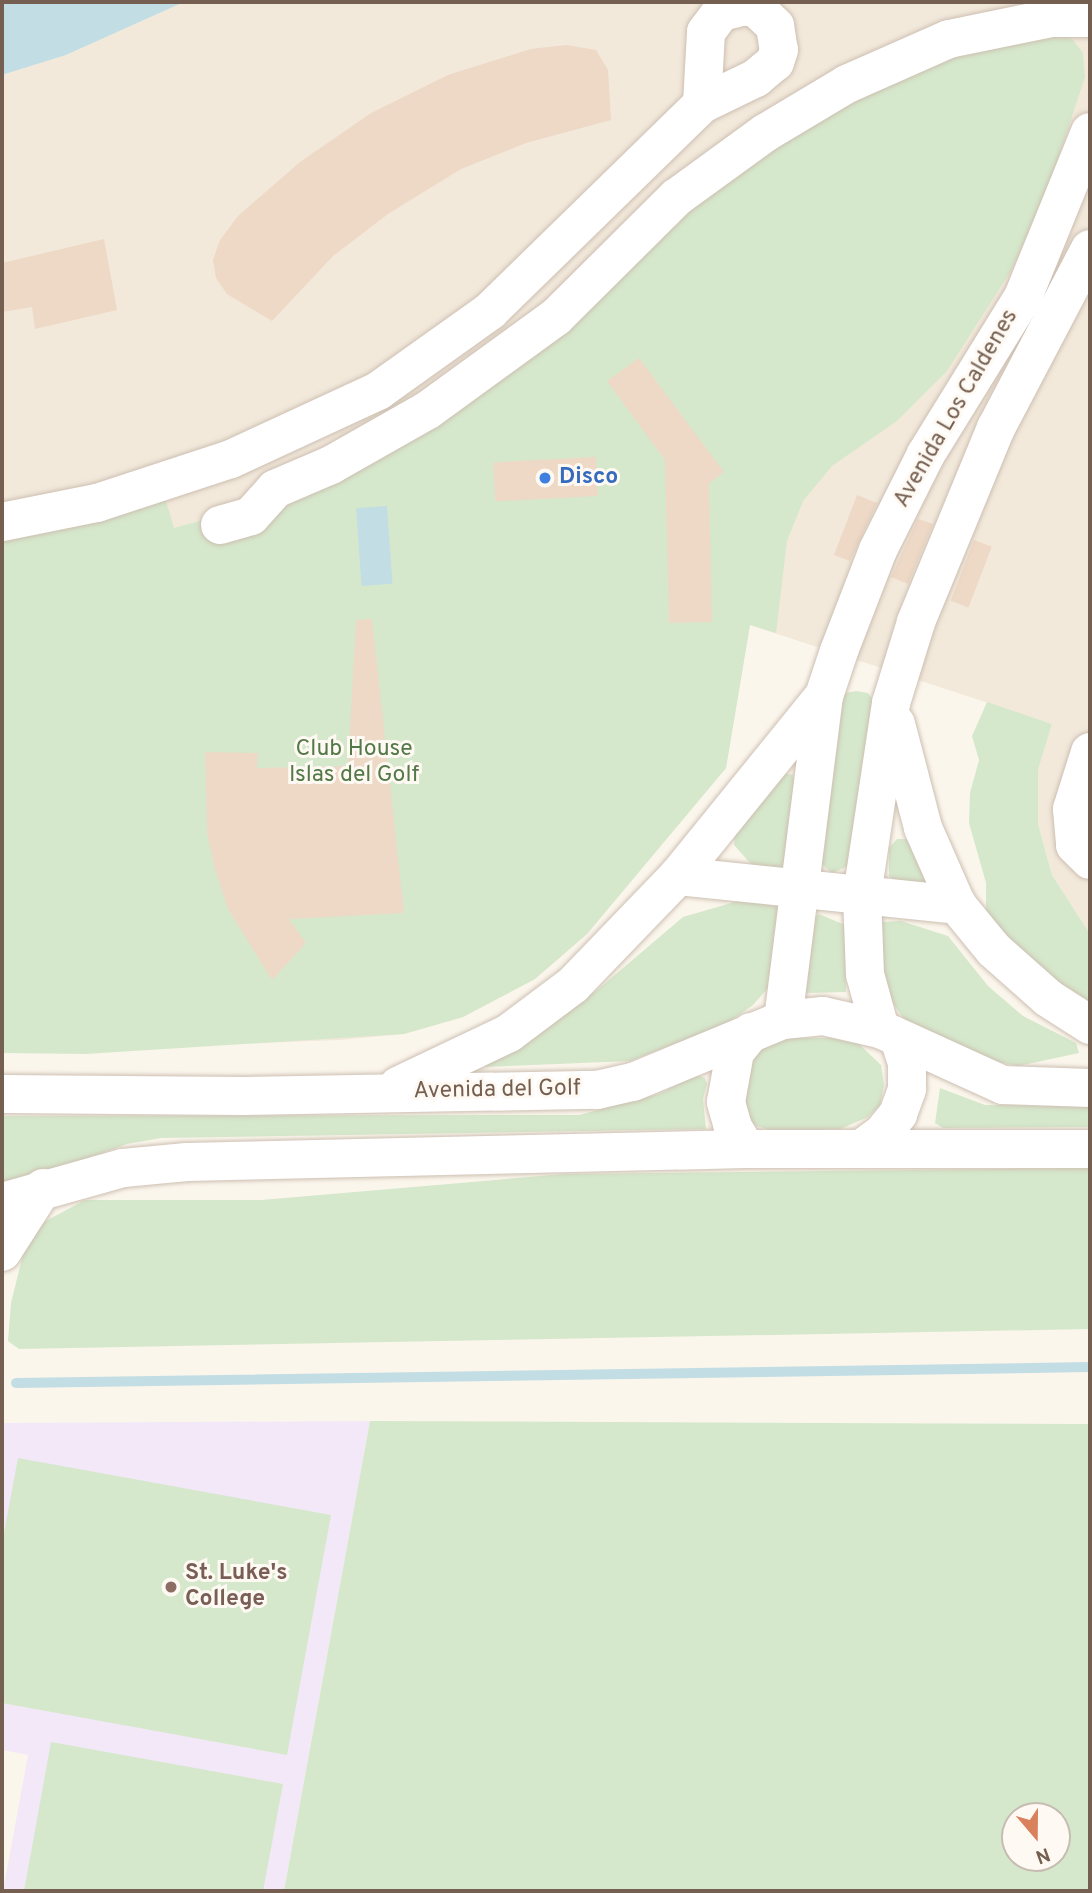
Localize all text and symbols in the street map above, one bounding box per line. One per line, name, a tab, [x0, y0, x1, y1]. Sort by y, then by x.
street label: Avenida Los Caldenes	[889, 305, 1025, 513]
place label: Disco	[559, 464, 618, 492]
marker: Disco	[537, 470, 553, 486]
park label: Club House Islas del Golf	[289, 736, 419, 790]
street label: Avenida del Golf	[413, 1076, 581, 1106]
place label: St. Luke's College	[185, 1560, 287, 1614]
marker: St. Luke's College	[163, 1579, 179, 1595]
north arrow	[1001, 1802, 1071, 1872]
text: N	[1032, 1841, 1053, 1868]

